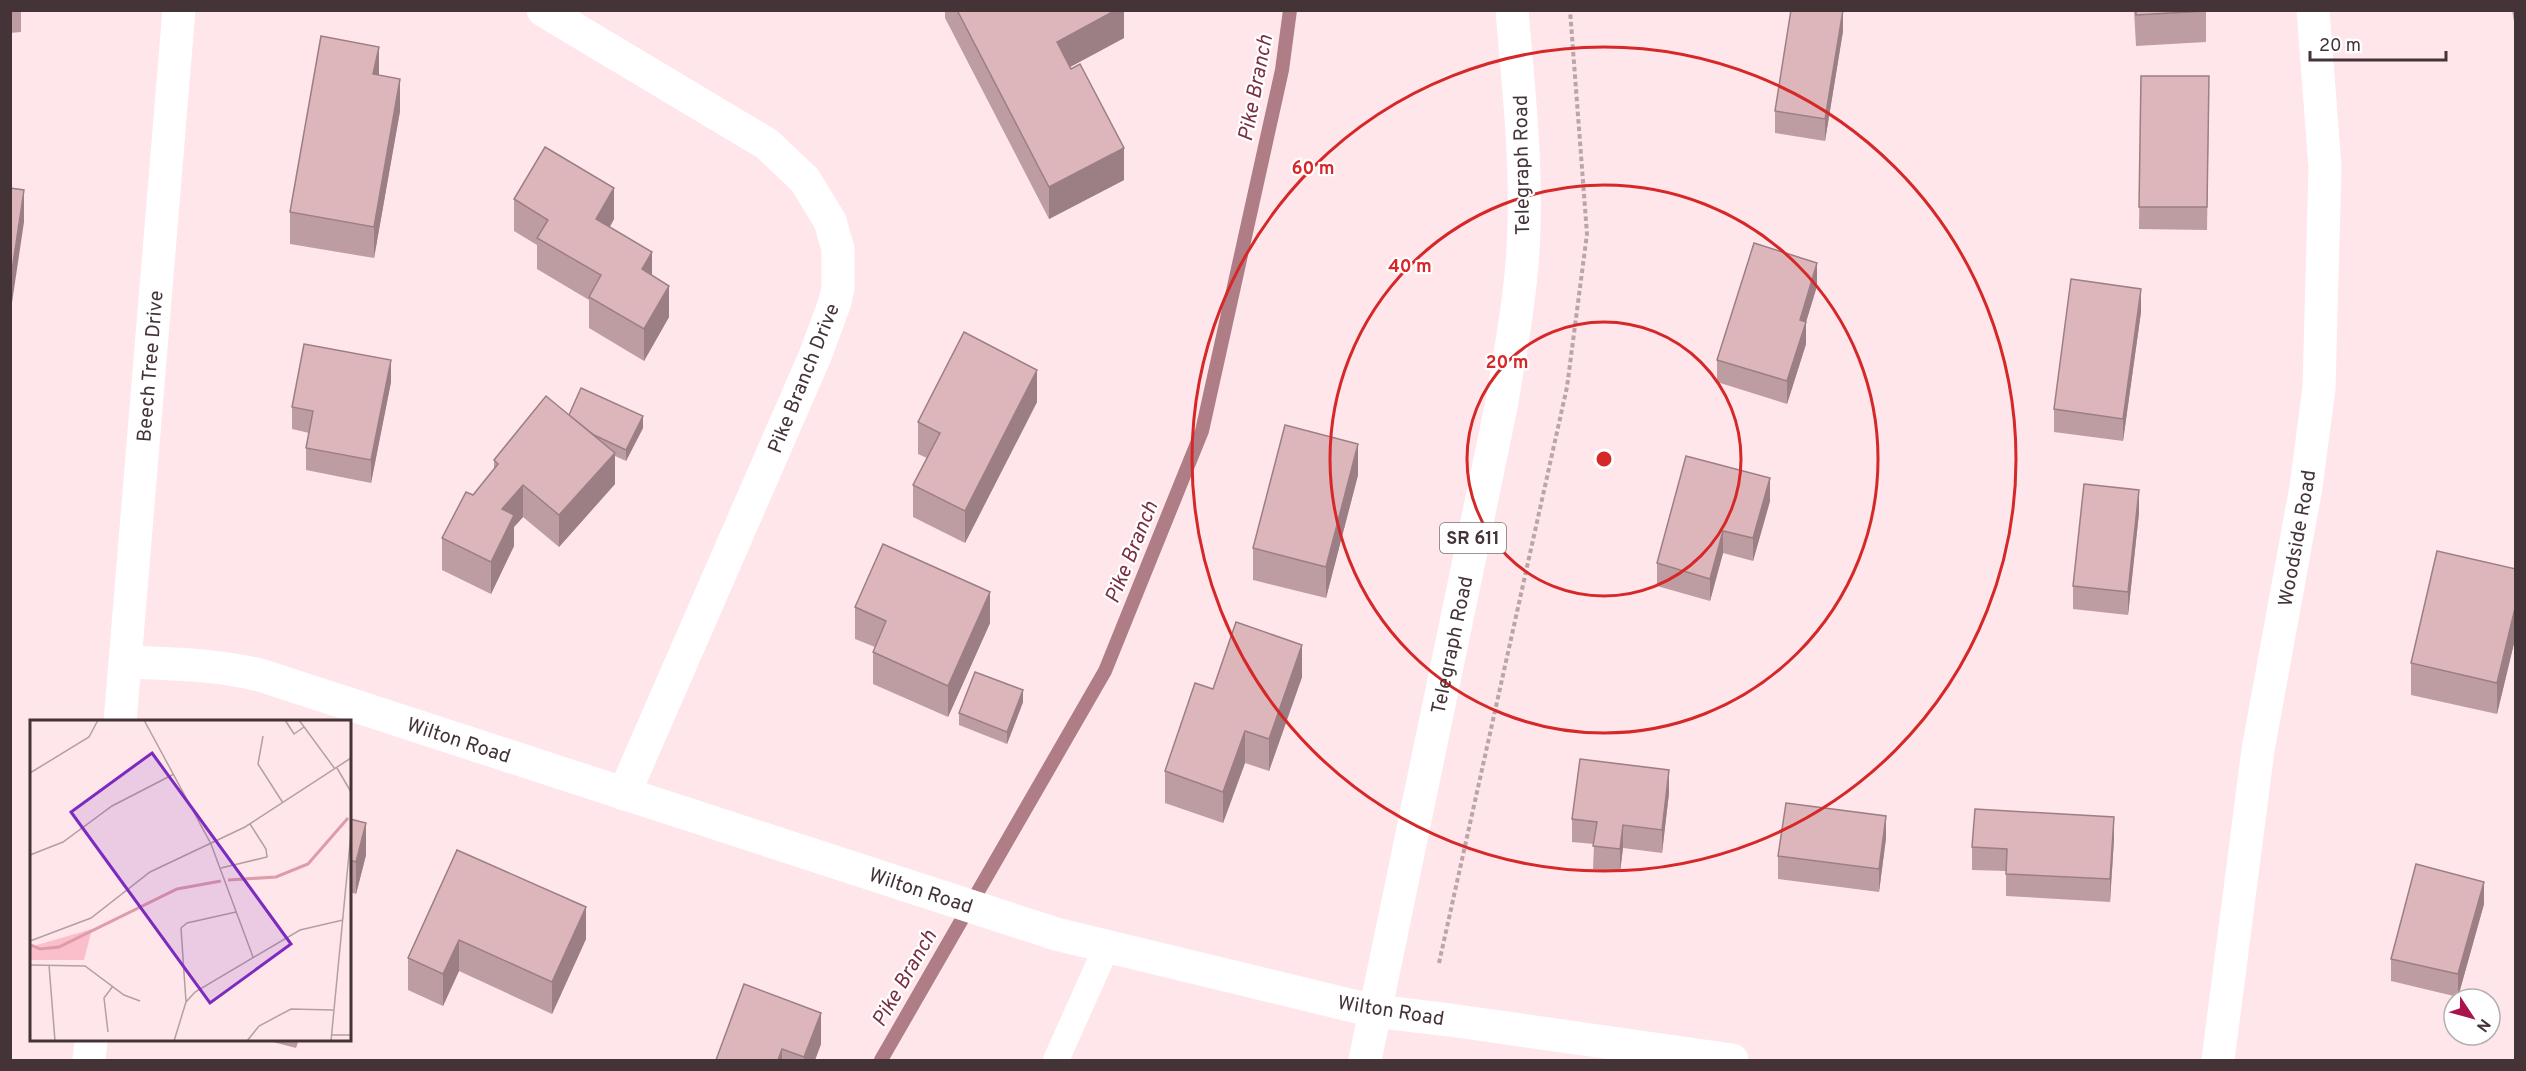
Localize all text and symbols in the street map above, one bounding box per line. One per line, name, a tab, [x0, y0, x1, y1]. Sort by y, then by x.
scale bar	[2310, 24, 2446, 62]
water label: Pike Branch	[1233, 32, 1280, 144]
text: 20 m	[2319, 35, 2361, 58]
street label: Telegraph Road	[1509, 95, 1537, 235]
text: 60 m	[1291, 158, 1335, 181]
text: 40 m	[1388, 256, 1432, 279]
street label: Beech Tree Drive	[132, 290, 171, 443]
street label: Pike Branch Drive	[763, 300, 847, 458]
text: 20 m	[1485, 352, 1529, 375]
centre of rings	[1594, 449, 1614, 469]
street label: Woodside Road	[2273, 469, 2323, 609]
water label: Pike Branch	[1100, 497, 1165, 608]
road number: SR 611	[1440, 523, 1506, 553]
street label: Telegraph Road	[1426, 574, 1480, 717]
street label: Wilton Road	[403, 713, 514, 771]
inset map	[30, 720, 351, 1041]
street label: Wilton Road	[865, 863, 976, 921]
water label: Pike Branch	[867, 925, 944, 1032]
north arrow	[2442, 987, 2502, 1047]
street label: Wilton Road	[1335, 991, 1446, 1033]
text: N	[2471, 1014, 2494, 1035]

